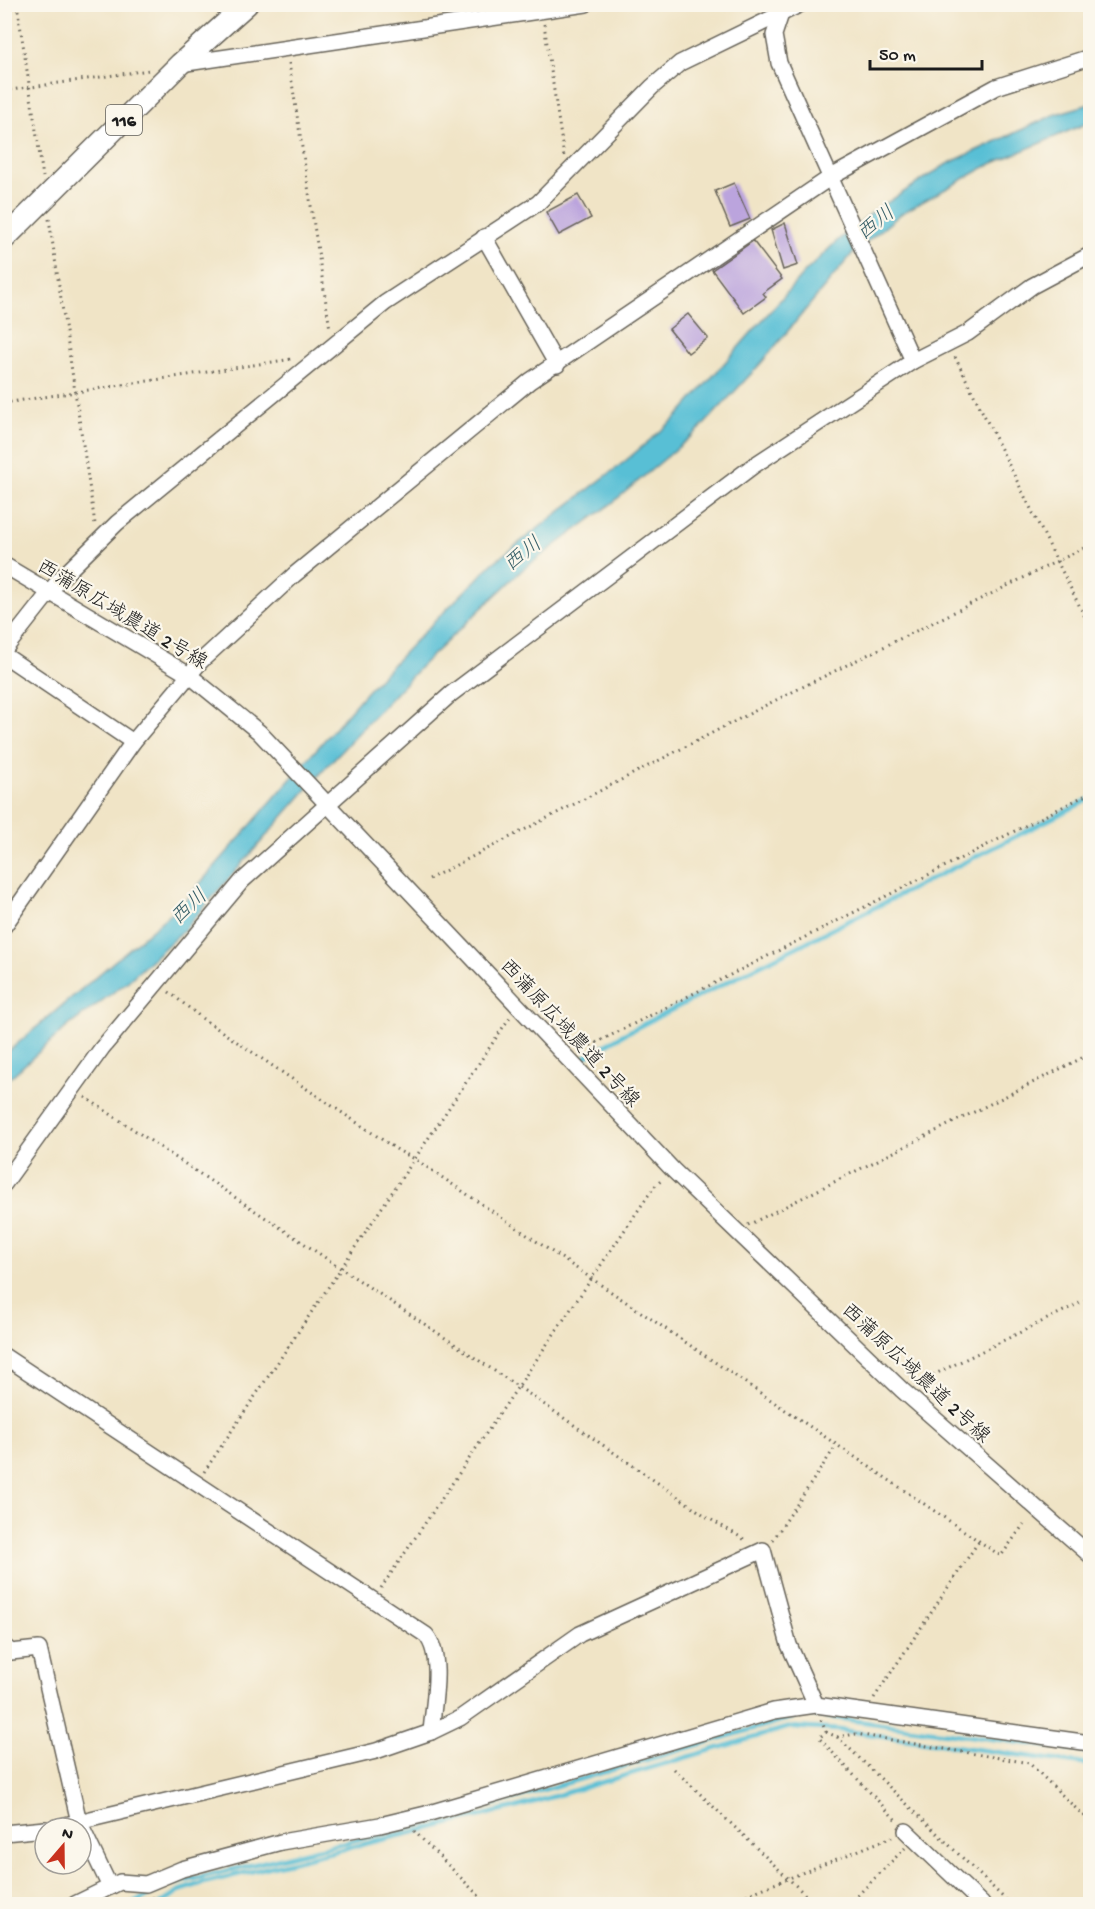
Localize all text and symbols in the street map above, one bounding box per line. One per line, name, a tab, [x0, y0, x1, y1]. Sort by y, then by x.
scale bar	[870, 33, 982, 71]
text: 50 m	[879, 46, 916, 67]
road number: 116	[106, 105, 142, 135]
water label: 西川	[852, 201, 901, 248]
water label: 西川	[499, 532, 548, 579]
street label: 西蒲原広域農道 2号線	[32, 554, 212, 676]
water label: 西川	[166, 884, 214, 932]
street label: 西蒲原広域農道 2号線	[494, 954, 645, 1113]
street label: 西蒲原広域農道 2号線	[836, 1298, 995, 1449]
north arrow	[33, 1816, 93, 1876]
text: N	[59, 1824, 76, 1846]

